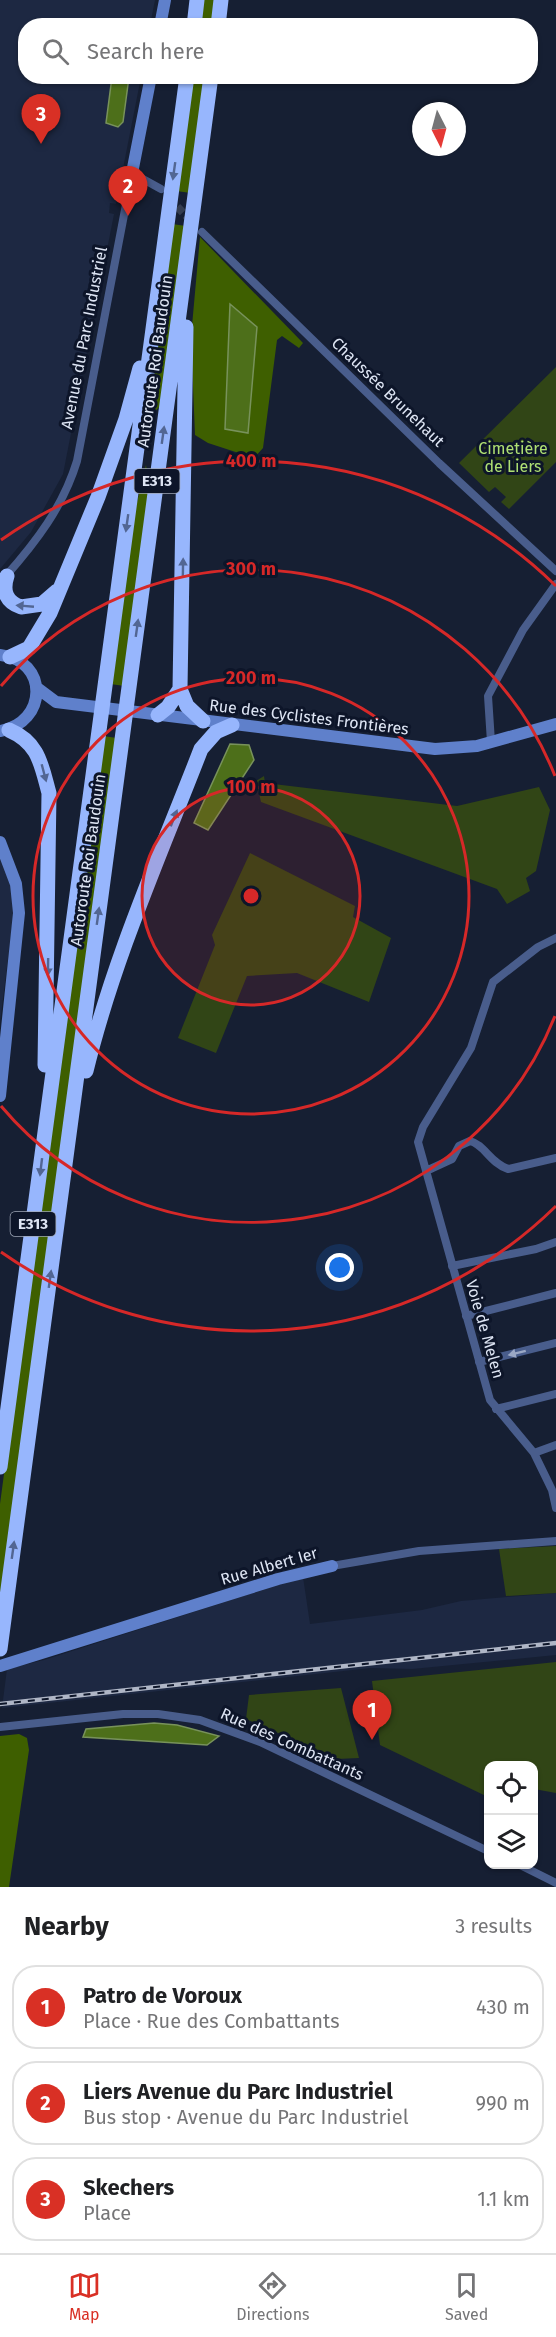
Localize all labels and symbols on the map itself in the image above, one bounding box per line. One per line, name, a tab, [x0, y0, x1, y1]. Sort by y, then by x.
pin: 3	[22, 94, 60, 144]
north arrow	[412, 102, 466, 156]
one-way arrow	[169, 161, 179, 180]
pin: 2	[108, 166, 148, 216]
street label: Avenue du Parc Industriel	[57, 245, 111, 431]
street label: Autoroute Roi Baudouin	[134, 274, 176, 448]
street label: Chaussée Brunehaut	[328, 333, 448, 451]
one-way arrow	[158, 425, 168, 444]
park label: Cimetière de Liers	[478, 439, 548, 476]
text: 400 m	[226, 450, 276, 472]
road number: E313	[134, 469, 180, 493]
one-way arrow	[122, 514, 131, 533]
one-way arrow	[178, 558, 187, 577]
text: 300 m	[225, 558, 276, 580]
one-way arrow	[15, 601, 34, 610]
one-way arrow	[132, 618, 141, 637]
text: 200 m	[226, 667, 276, 689]
street label: Rue des Cyclistes Frontières	[208, 695, 410, 739]
one-way arrow	[39, 764, 49, 782]
street label: Autoroute Roi Baudouin	[67, 773, 109, 947]
text: 100 m	[227, 776, 275, 798]
one-way arrow	[170, 809, 179, 827]
centre of rings	[241, 886, 261, 906]
one-way arrow	[94, 906, 103, 925]
one-way arrow	[43, 958, 52, 977]
one-way arrow	[36, 1158, 45, 1177]
road number: E313	[10, 1212, 56, 1236]
your location	[325, 1253, 354, 1282]
one-way arrow	[45, 1269, 54, 1288]
street label: Voie de Melen	[462, 1277, 508, 1381]
one-way arrow	[508, 1348, 526, 1358]
one-way arrow	[9, 1540, 18, 1559]
street label: Rue Albert Ier	[218, 1543, 320, 1589]
pin: 1	[352, 1690, 392, 1740]
street label: Rue des Combattants	[218, 1704, 366, 1784]

